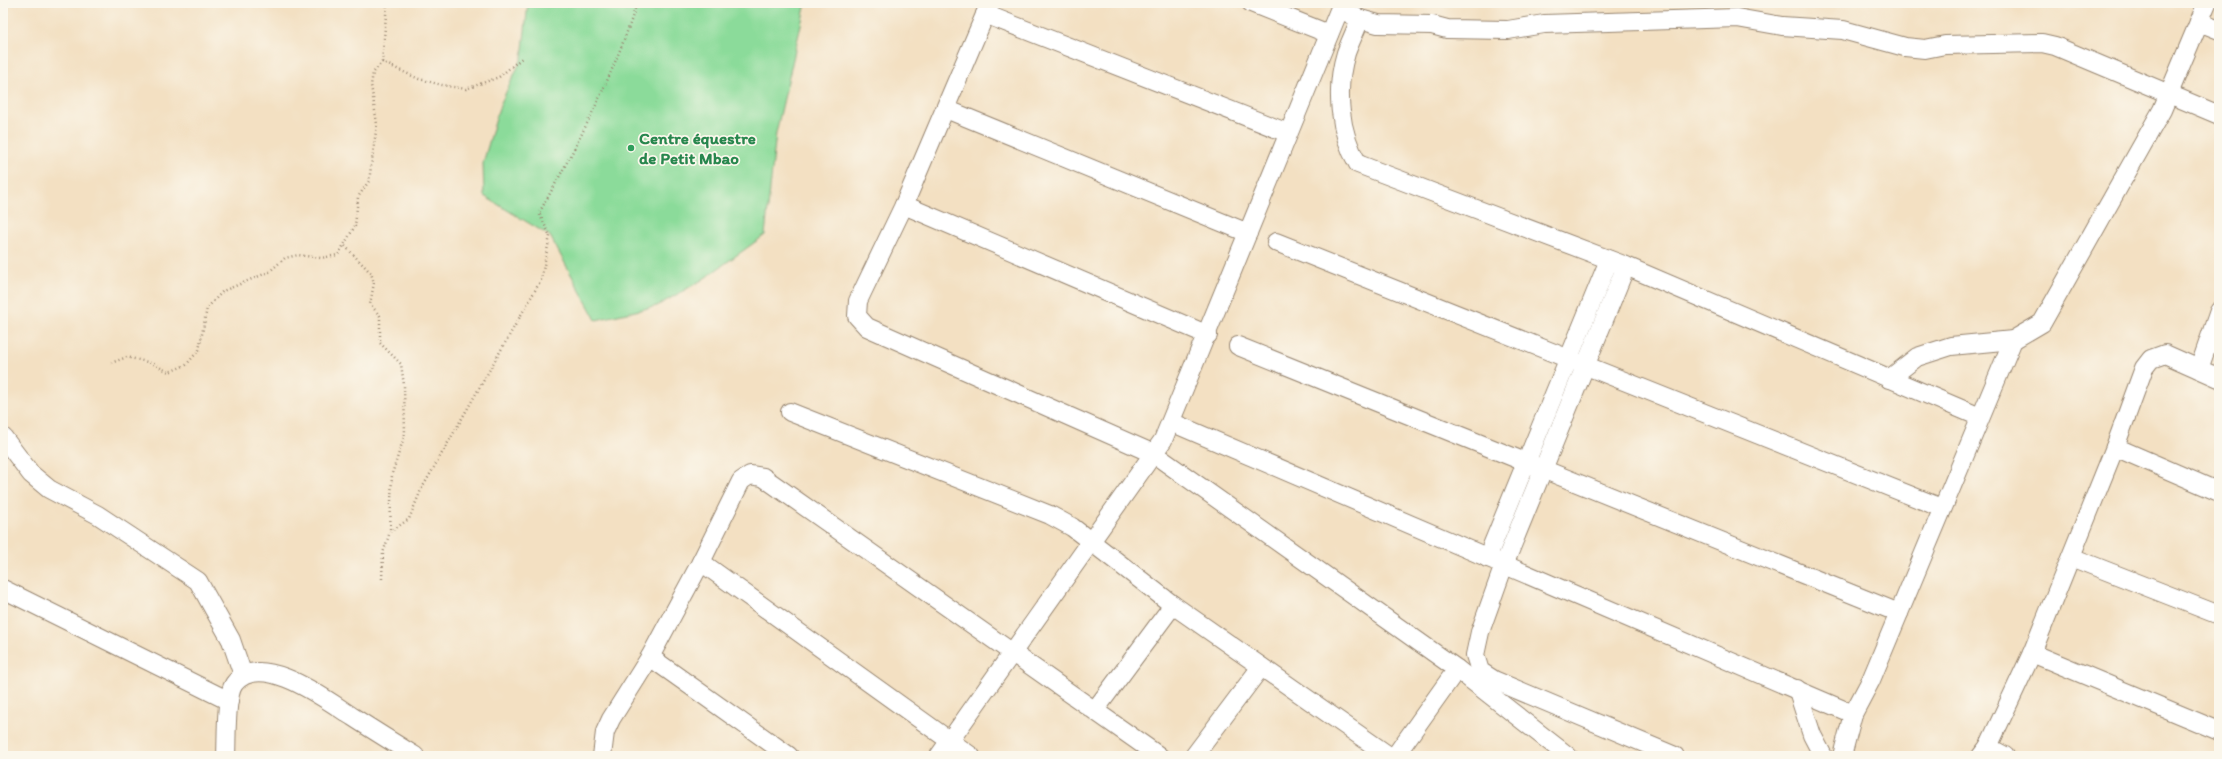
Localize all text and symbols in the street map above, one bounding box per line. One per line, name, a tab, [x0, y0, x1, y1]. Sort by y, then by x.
place label: Centre équestre de Petit Mbao	[639, 128, 756, 168]
marker: Centre équestre de Petit Mbao	[626, 143, 636, 153]

